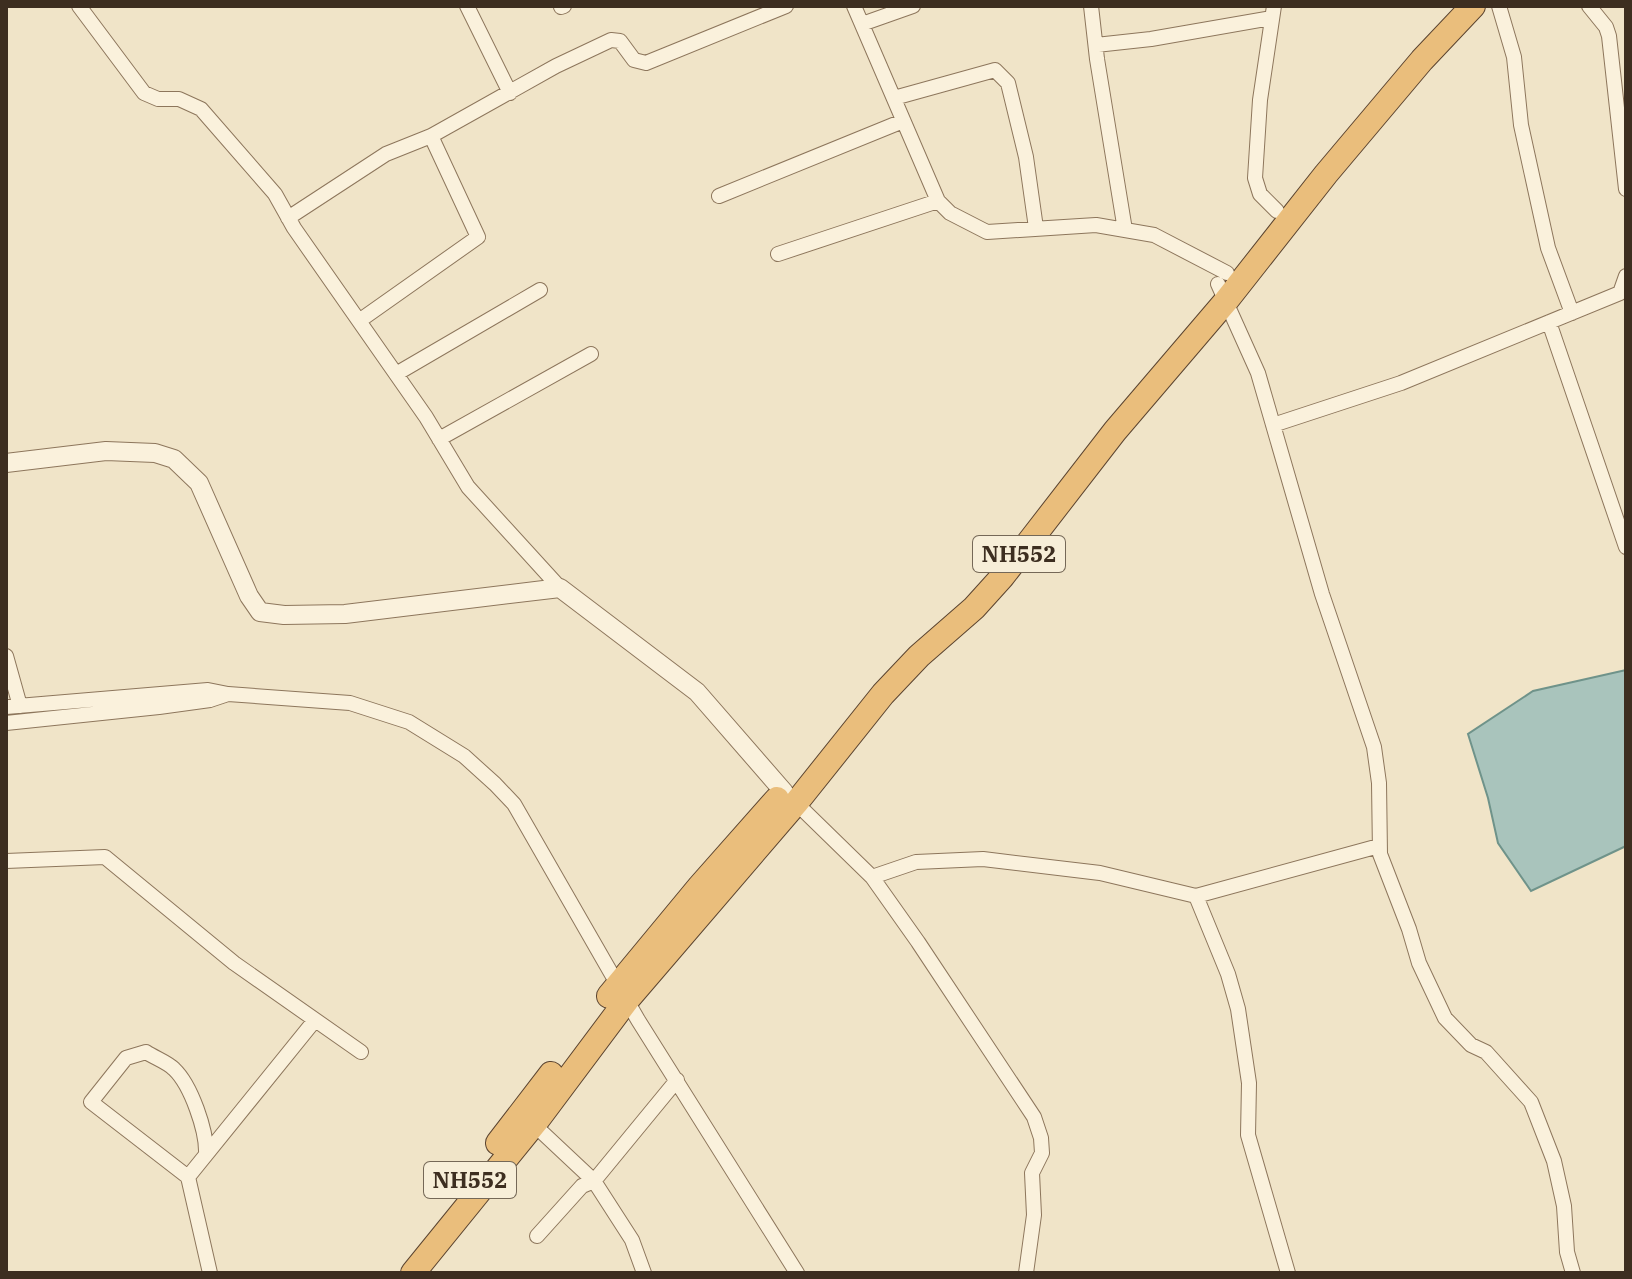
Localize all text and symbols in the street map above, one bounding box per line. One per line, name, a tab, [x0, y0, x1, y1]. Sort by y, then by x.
road number: NH552	[973, 536, 1065, 572]
road number: NH552	[424, 1162, 516, 1198]

